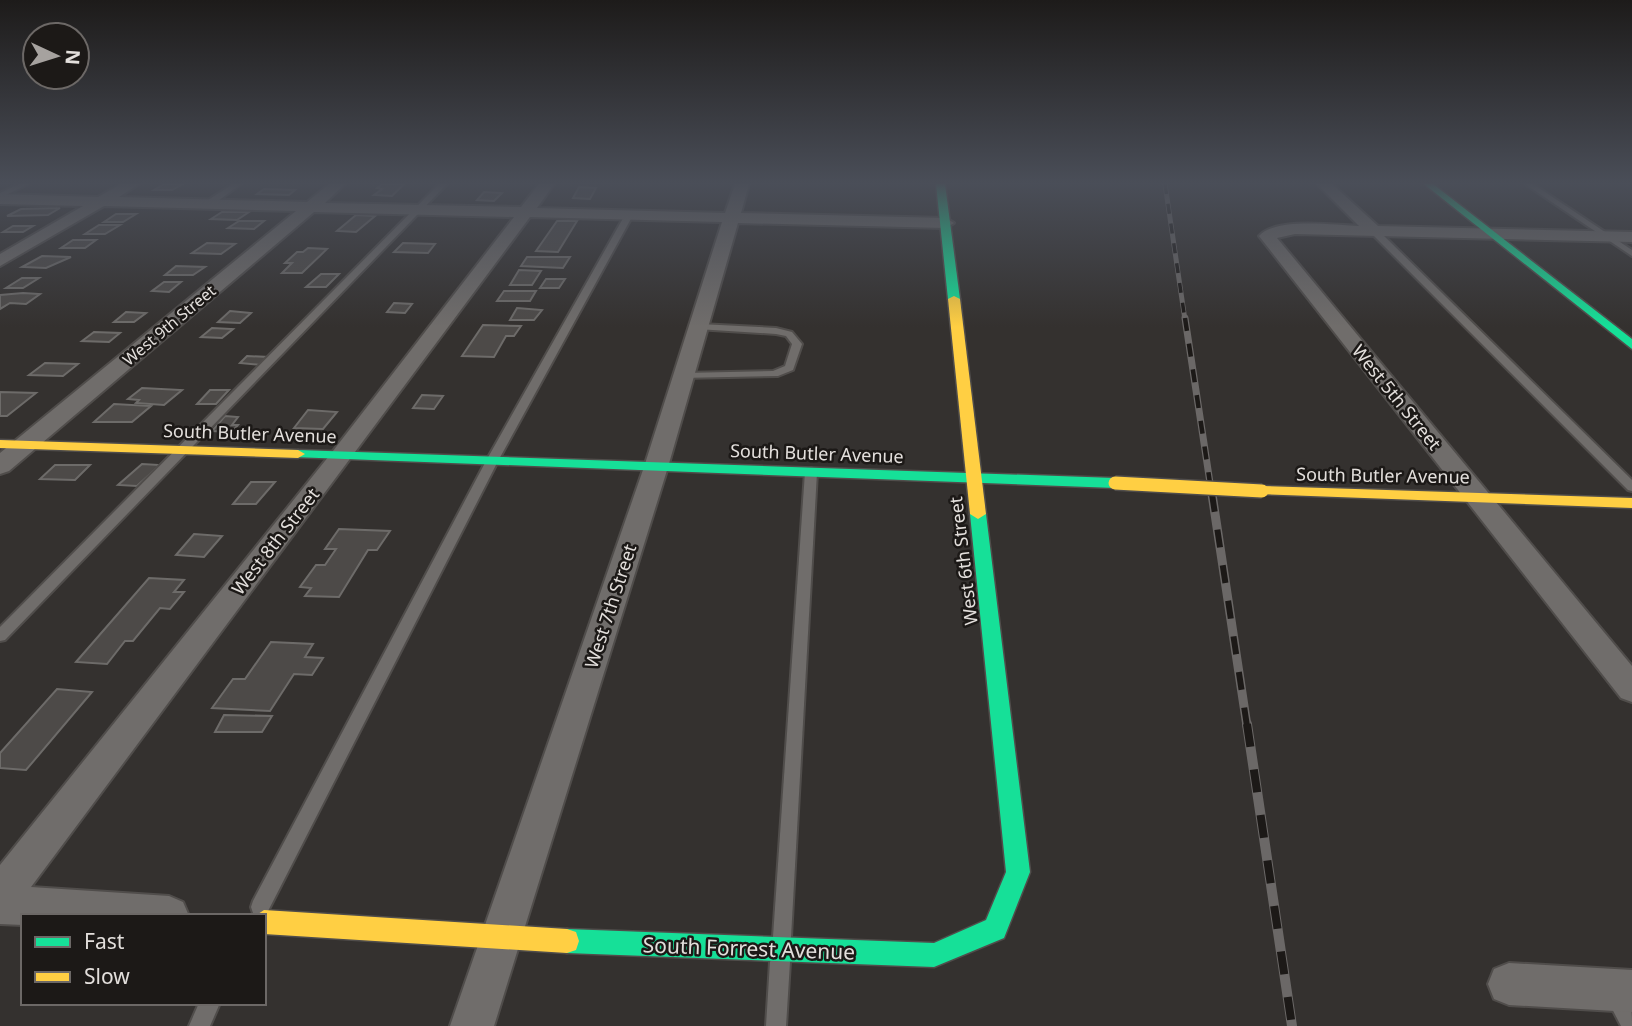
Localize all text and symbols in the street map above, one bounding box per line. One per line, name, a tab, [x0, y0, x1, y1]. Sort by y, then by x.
north arrow	[21, 21, 91, 91]
text: N	[59, 49, 86, 66]
street label: West 9th Street	[118, 280, 220, 370]
street label: West 5th Street	[1347, 339, 1447, 455]
street label: South Butler Avenue	[163, 418, 337, 448]
street label: South Butler Avenue	[730, 438, 904, 468]
street label: South Butler Avenue	[1296, 461, 1470, 489]
street label: West 8th Street	[226, 482, 325, 599]
street label: West 6th Street	[943, 495, 983, 627]
street label: West 7th Street	[579, 540, 642, 671]
legend	[21, 914, 266, 1005]
text: Fast	[84, 927, 125, 955]
street label: South Forrest Avenue	[642, 930, 856, 966]
text: Slow	[84, 962, 130, 990]

